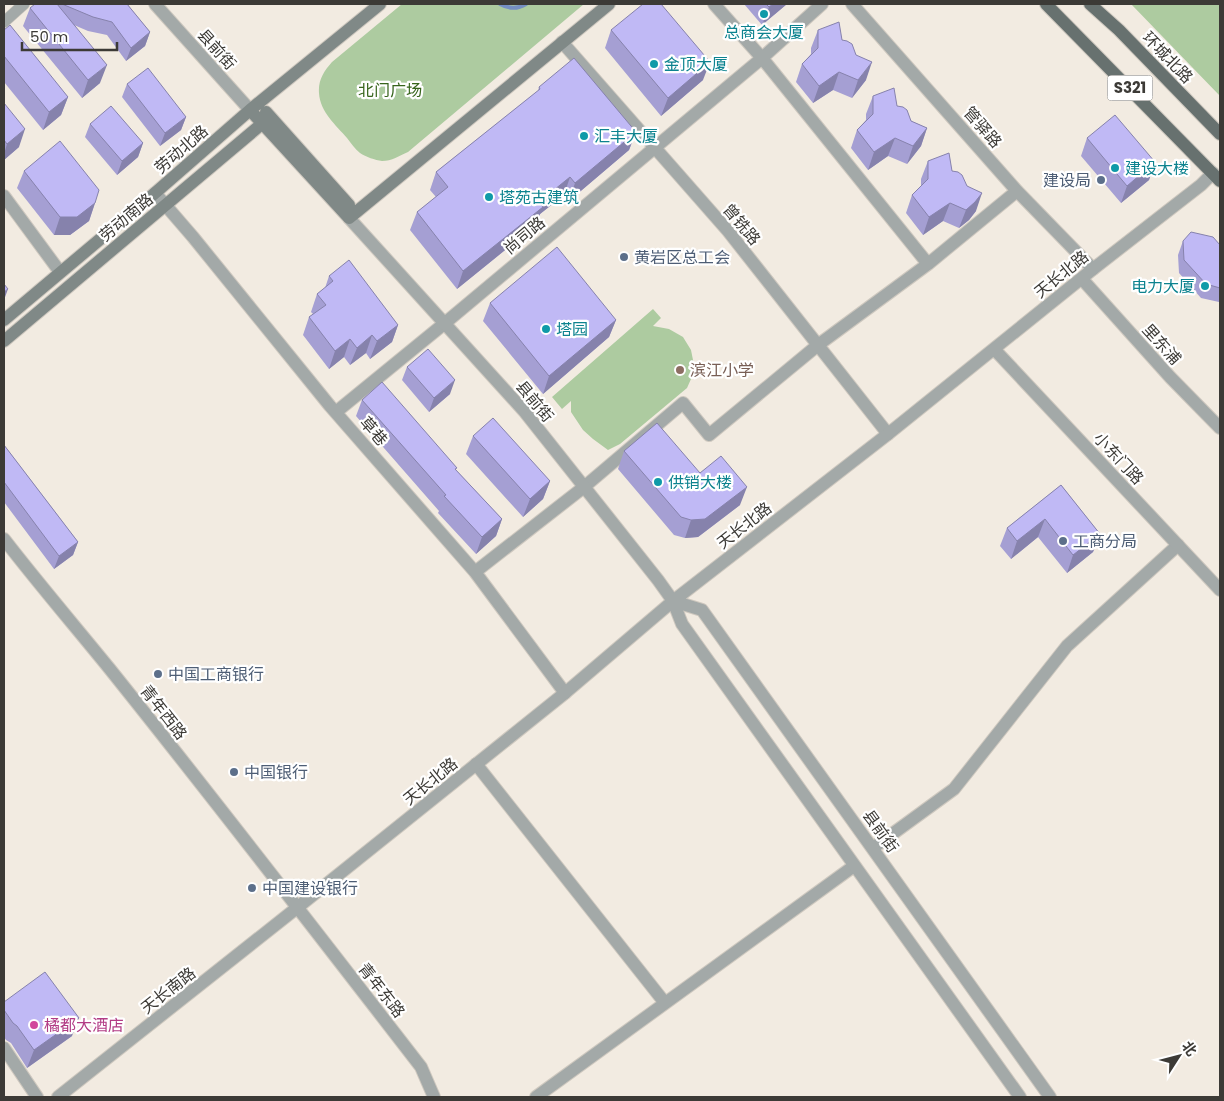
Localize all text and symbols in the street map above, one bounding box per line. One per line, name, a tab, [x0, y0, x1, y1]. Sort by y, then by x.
marker: 总商会大厦	[758, 8, 770, 20]
scale bar	[22, 20, 118, 52]
place label: 总商会大厦	[724, 21, 804, 44]
street label: 县前街	[192, 24, 241, 75]
text: 50 m	[30, 26, 68, 47]
street label: 环城北路	[1137, 26, 1198, 88]
place label: 金顶大厦	[664, 53, 728, 76]
marker: 金顶大厦	[648, 58, 660, 70]
road number: S321	[1108, 76, 1152, 100]
park label: 北门广场	[358, 79, 422, 102]
street label: 管驿路	[958, 102, 1007, 153]
street label: 劳动北路	[150, 120, 213, 179]
place label: 汇丰大厦	[594, 125, 658, 148]
marker: 汇丰大厦	[578, 130, 590, 142]
place label: 建设大楼	[1125, 157, 1189, 180]
marker: 建设大楼	[1109, 162, 1121, 174]
place label: 建设局	[1043, 169, 1091, 192]
marker: 建设局	[1095, 174, 1107, 186]
place label: 塔苑古建筑	[499, 186, 579, 209]
street label: 劳动南路	[94, 188, 158, 247]
marker: 塔苑古建筑	[483, 191, 495, 203]
street label: 曾铣路	[717, 199, 766, 250]
street label: 尚司路	[499, 211, 550, 260]
street label: 天长北路	[1029, 245, 1093, 303]
place label: 黄岩区总工会	[634, 246, 730, 269]
marker: 黄岩区总工会	[618, 251, 630, 263]
place label: 电力大厦	[1131, 275, 1195, 298]
marker: 电力大厦	[1199, 280, 1211, 292]
place label: 塔园	[556, 318, 588, 341]
street label: 里东浦	[1137, 319, 1186, 370]
marker: 塔园	[540, 323, 552, 335]
place label: 滨江小学	[690, 359, 754, 382]
marker: 滨江小学	[674, 364, 686, 376]
street label: 县前街	[510, 376, 559, 427]
street label: 草巷	[354, 412, 393, 451]
street label: 小东门路	[1088, 427, 1149, 490]
place label: 供销大楼	[668, 471, 732, 494]
marker: 供销大楼	[652, 476, 664, 488]
street label: 天长北路	[712, 497, 777, 554]
place label: 工商分局	[1073, 530, 1137, 553]
marker: 工商分局	[1057, 535, 1069, 547]
place label: 中国工商银行	[168, 663, 264, 686]
marker: 中国工商银行	[152, 668, 164, 680]
street label: 青年西路	[135, 680, 192, 745]
street label: 天长北路	[398, 752, 462, 810]
place label: 中国银行	[244, 761, 308, 784]
marker: 中国银行	[228, 766, 240, 778]
street label: 县前街	[857, 805, 904, 857]
place label: 中国建设银行	[262, 877, 358, 900]
marker: 中国建设银行	[246, 882, 258, 894]
street label: 青年东路	[353, 958, 410, 1023]
street label: 天长南路	[136, 962, 201, 1019]
place label: 橘都大酒店	[44, 1014, 124, 1037]
marker: 橘都大酒店	[28, 1019, 40, 1031]
north arrow	[1154, 1031, 1204, 1081]
text: 北	[1177, 1037, 1202, 1060]

